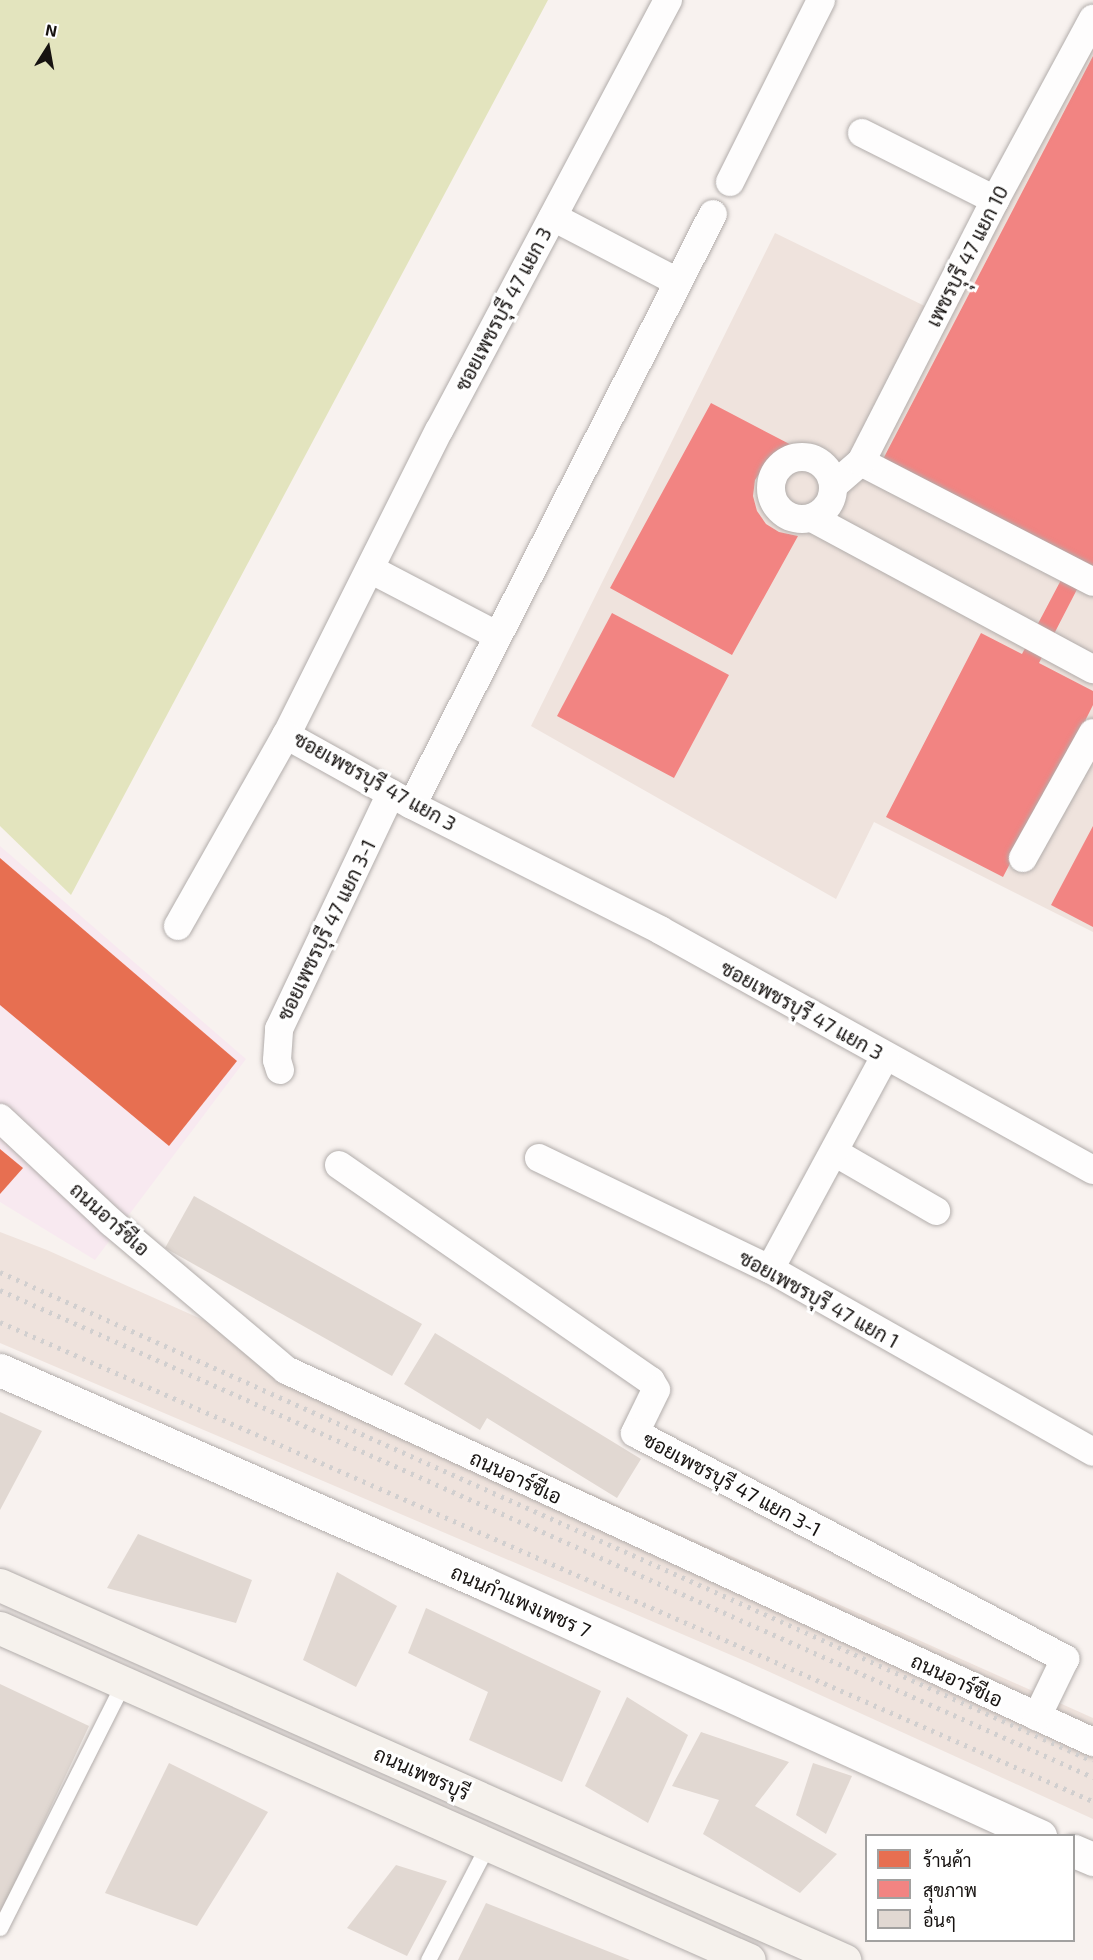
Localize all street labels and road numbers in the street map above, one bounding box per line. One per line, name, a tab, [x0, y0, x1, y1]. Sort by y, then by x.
street label: เพชรบุุรี 47 แยก 10	[921, 181, 1013, 331]
street label: ซอยเพชรบุรี 47 แยก 3	[450, 223, 556, 395]
street label: ซอยเพชรบุรี 47 แยก 3	[290, 726, 460, 836]
street label: ซอยเพชรบุรี 47 แยก 3-1	[272, 836, 380, 1024]
street label: ซอยเพชรบุรี 47 แยก 3	[717, 955, 887, 1065]
street label: ถนนอาร์ซีเอ	[65, 1177, 155, 1261]
street label: ซอยเพชรบุรี 47 แยก 1	[735, 1245, 903, 1353]
street label: ซอยเพชรบุรี 47 แยก 3-1	[639, 1427, 825, 1541]
street label: ถนนอาร์ซีเอ	[466, 1445, 566, 1509]
street label: ถนนกำแพงเพชร 7	[447, 1559, 595, 1643]
street label: ถนนอาร์ซีเอ	[907, 1648, 1007, 1712]
street label: ถนนเพชรบุรี	[370, 1741, 474, 1805]

